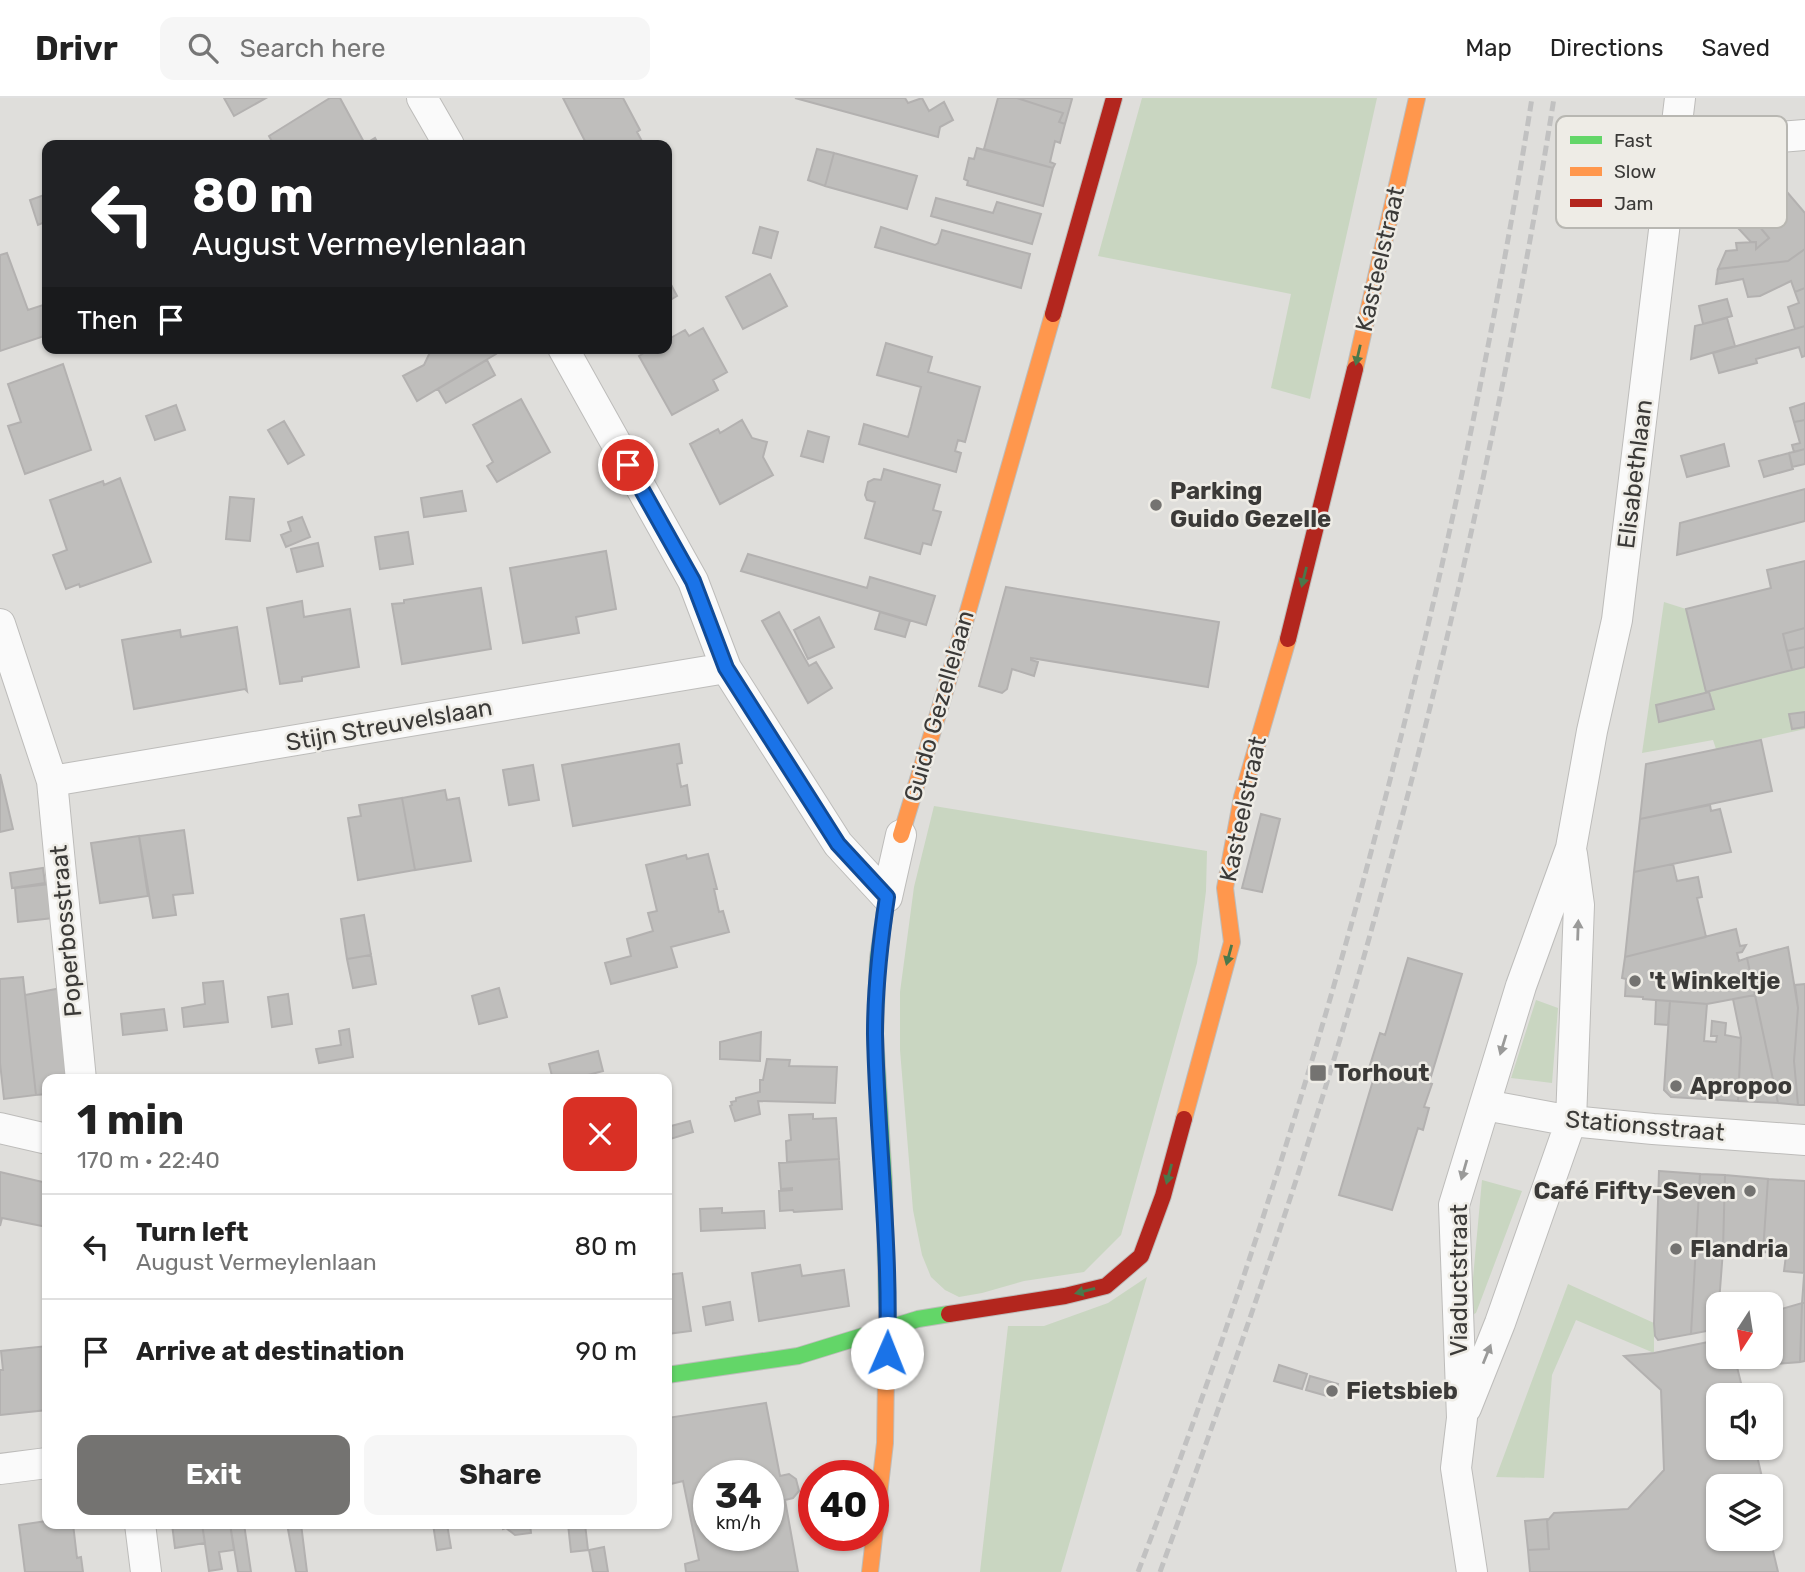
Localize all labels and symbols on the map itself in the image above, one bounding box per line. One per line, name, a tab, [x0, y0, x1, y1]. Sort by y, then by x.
legend	[1556, 116, 1787, 228]
text: Fast	[1614, 129, 1653, 152]
text: Slow	[1614, 160, 1656, 183]
street label: Kasteelstraat	[1350, 184, 1410, 334]
text: Jam	[1614, 192, 1653, 215]
one-way arrow	[1352, 345, 1363, 367]
street label: Elisabethlaan	[1612, 398, 1658, 550]
pin	[598, 435, 658, 495]
place label: Parking Guido Gezelle	[1170, 477, 1331, 533]
marker: Parking Guido Gezelle	[1148, 497, 1164, 513]
one-way arrow	[1298, 566, 1309, 588]
street label: Guido Gezellelaan	[898, 607, 980, 805]
street label: Stijn Streuvelslaan	[284, 693, 494, 757]
street label: Kasteelstraat	[1214, 734, 1272, 884]
street label: Poperbosstraat	[45, 844, 87, 1018]
one-way arrow	[1572, 918, 1583, 940]
one-way arrow	[1223, 945, 1233, 966]
place label: 't Winkeltje	[1649, 967, 1781, 995]
marker: 't Winkeltje	[1627, 973, 1643, 989]
one-way arrow	[1498, 1035, 1508, 1056]
place label: Torhout	[1334, 1059, 1429, 1087]
marker: Torhout	[1308, 1063, 1328, 1083]
place label: Apropoo	[1690, 1072, 1792, 1100]
marker: Apropoo	[1668, 1078, 1684, 1094]
street label: Stationsstraat	[1564, 1105, 1726, 1147]
one-way arrow	[1458, 1159, 1469, 1181]
one-way arrow	[1163, 1163, 1174, 1185]
place label: Café Fifty-Seven	[1533, 1177, 1736, 1205]
marker: Café Fifty-Seven	[1742, 1183, 1758, 1199]
street label: Viaductstraat	[1445, 1204, 1473, 1356]
place label: Flandria	[1690, 1235, 1788, 1263]
marker: Flandria	[1668, 1241, 1684, 1257]
one-way arrow	[1074, 1286, 1096, 1297]
north arrow	[1706, 1292, 1783, 1368]
position arrow	[850, 1316, 924, 1390]
one-way arrow	[1482, 1344, 1493, 1365]
place label: Fietsbieb	[1346, 1377, 1458, 1405]
marker: Fietsbieb	[1324, 1383, 1340, 1399]
speed limit sign: 40	[798, 1460, 889, 1551]

